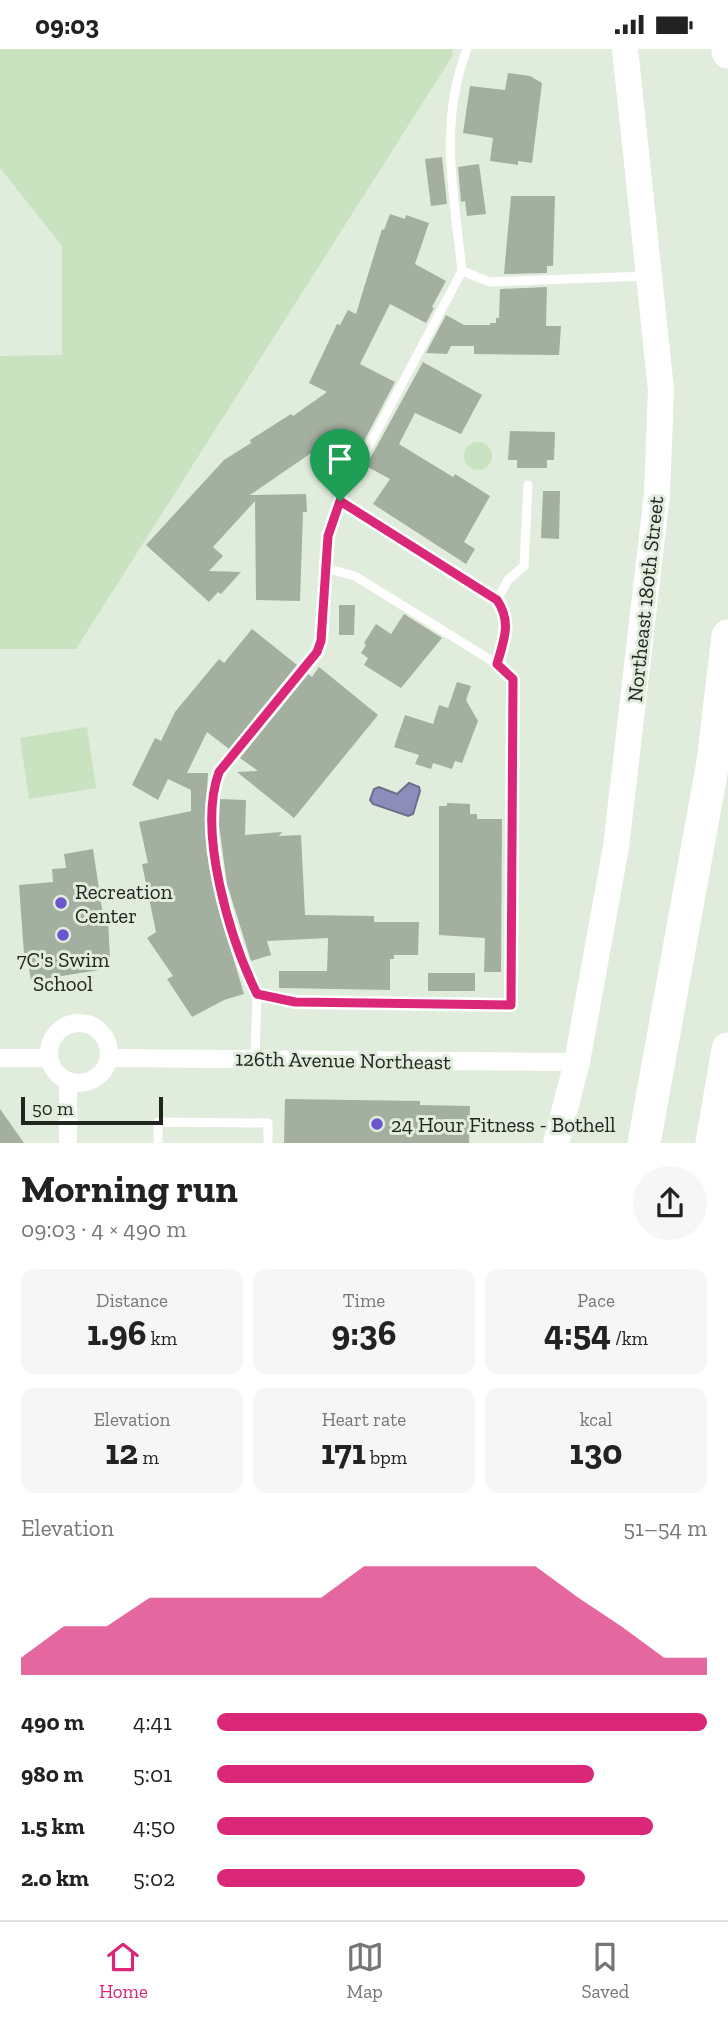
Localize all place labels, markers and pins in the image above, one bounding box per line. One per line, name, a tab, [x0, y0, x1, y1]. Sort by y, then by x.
pin	[310, 429, 370, 501]
place label: Recreation Center	[75, 879, 173, 928]
marker: Recreation Center	[53, 895, 69, 911]
marker: 7C's Swim School	[55, 927, 71, 943]
place label: 7C's Swim School	[17, 947, 109, 996]
place label: 24 Hour Fitness - Bothell	[391, 1112, 616, 1137]
marker: 24 Hour Fitness - Bothell	[369, 1116, 385, 1132]

